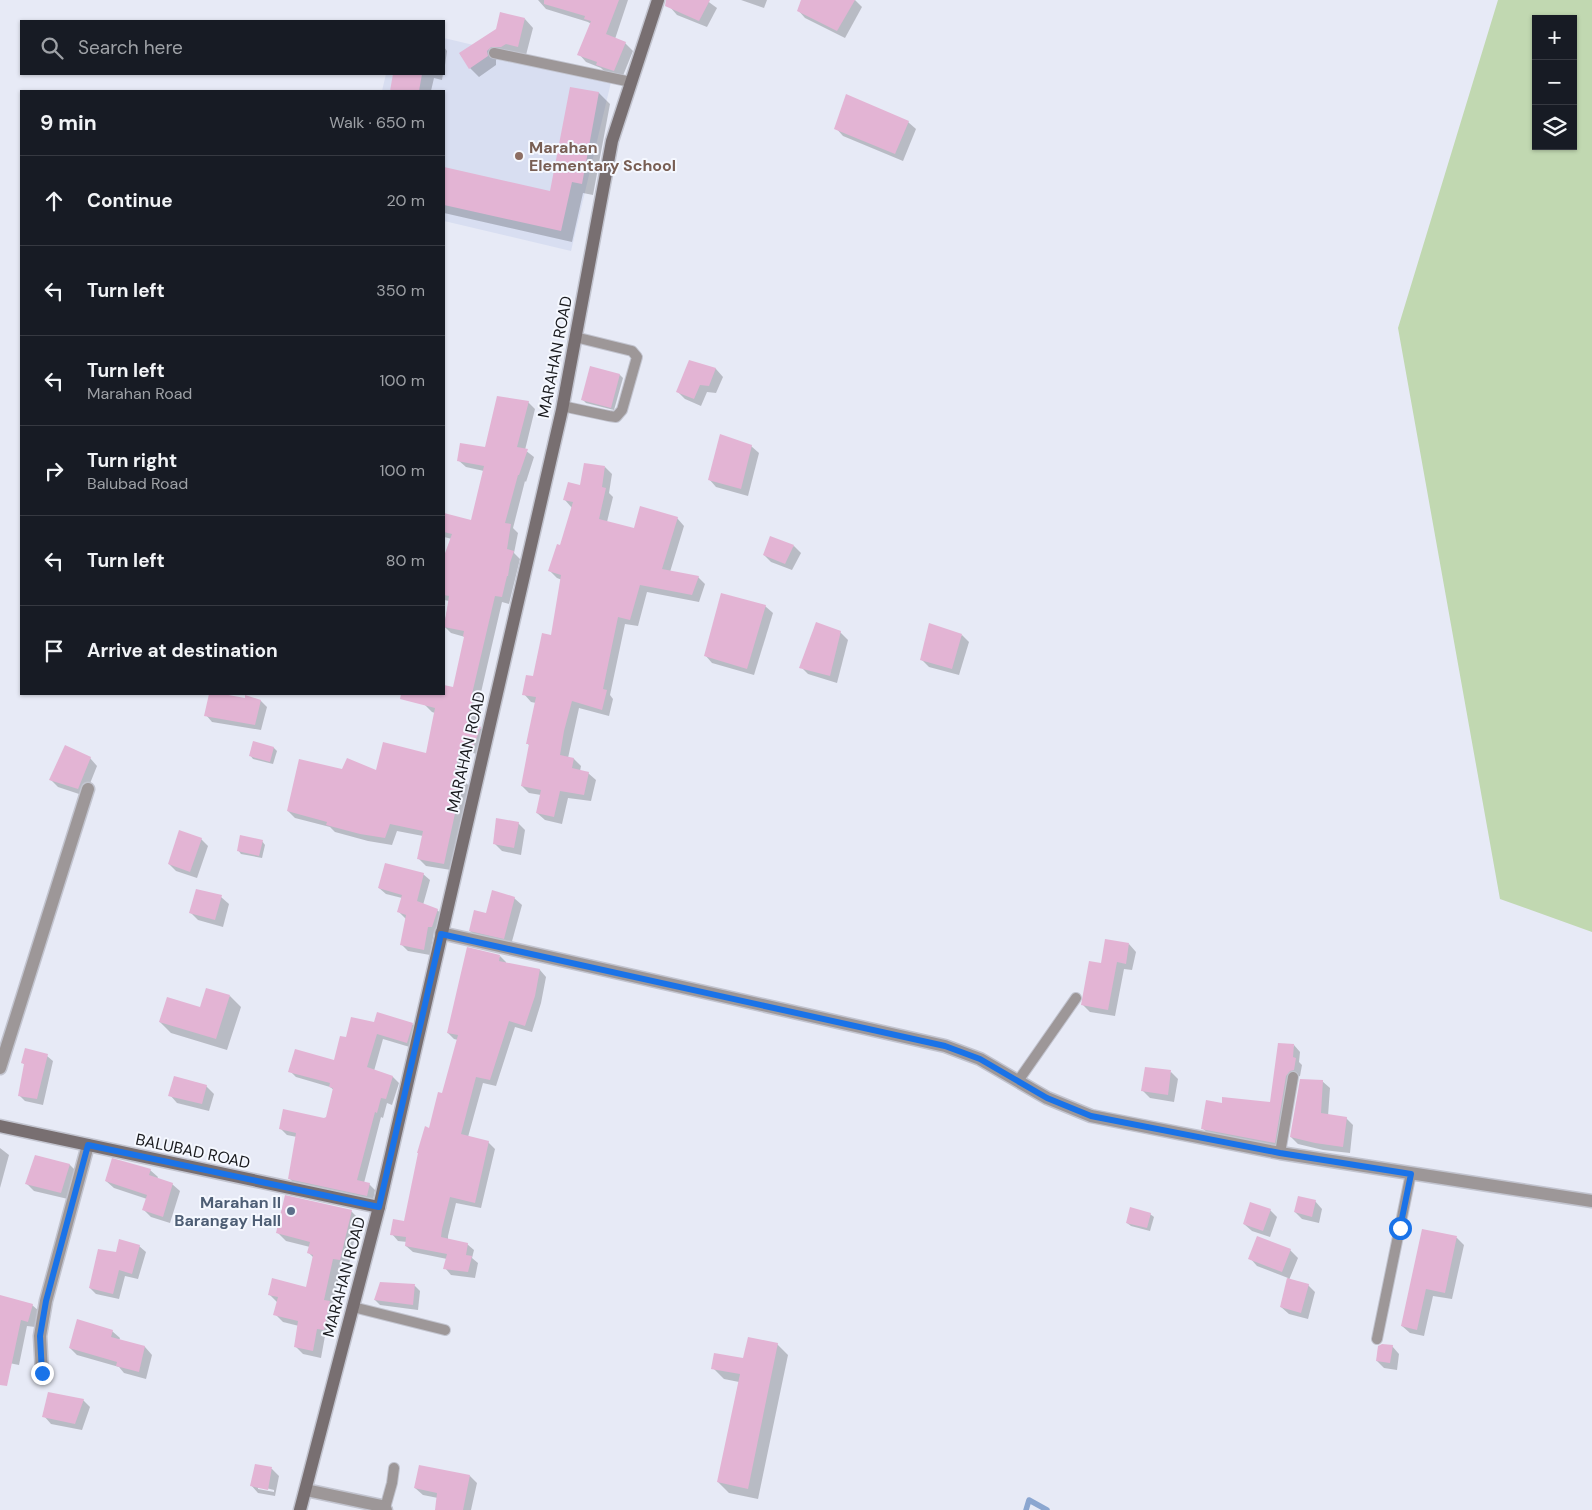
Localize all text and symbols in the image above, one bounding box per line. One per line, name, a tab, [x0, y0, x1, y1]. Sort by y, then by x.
map controls	[1532, 15, 1577, 150]
button: +	[1532, 15, 1577, 60]
search box	[20, 20, 445, 75]
icon: search	[38, 34, 66, 62]
text: Search here	[78, 35, 183, 60]
button: −	[1532, 60, 1577, 105]
button: layers	[1532, 105, 1577, 150]
text: 9 min	[40, 109, 97, 137]
text: Walk · 650 m	[329, 112, 425, 133]
place label: Marahan Elementary School	[529, 137, 676, 176]
marker: Marahan Elementary School	[513, 150, 525, 162]
icon: ahead	[40, 187, 68, 215]
text: Continue	[87, 188, 173, 213]
text: 20 m	[386, 190, 425, 211]
icon: left	[40, 277, 68, 305]
text: Turn left	[87, 278, 165, 303]
text: 350 m	[376, 280, 425, 301]
street label: MARAHAN ROAD	[533, 294, 577, 420]
text: Turn left	[87, 358, 165, 383]
icon: left	[40, 367, 68, 395]
text: 100 m	[380, 370, 425, 391]
text: Marahan Road	[87, 383, 192, 404]
text: Turn right	[87, 448, 177, 473]
icon: right	[40, 457, 68, 485]
text: 100 m	[380, 460, 425, 481]
text: Balubad Road	[87, 473, 188, 494]
icon: left	[40, 547, 68, 575]
text: Turn left	[87, 548, 165, 573]
text: 80 m	[386, 550, 425, 571]
icon: arrive	[40, 637, 68, 665]
text: Arrive at destination	[87, 638, 278, 663]
street label: MARAHAN ROAD	[442, 689, 490, 815]
street label: BALUBAD ROAD	[134, 1129, 252, 1173]
place label: Marahan II Barangay Hall	[174, 1192, 281, 1231]
marker: Marahan II Barangay Hall	[285, 1205, 297, 1217]
street label: MARAHAN ROAD	[318, 1215, 370, 1339]
route start	[1389, 1217, 1412, 1240]
route end	[31, 1362, 54, 1385]

